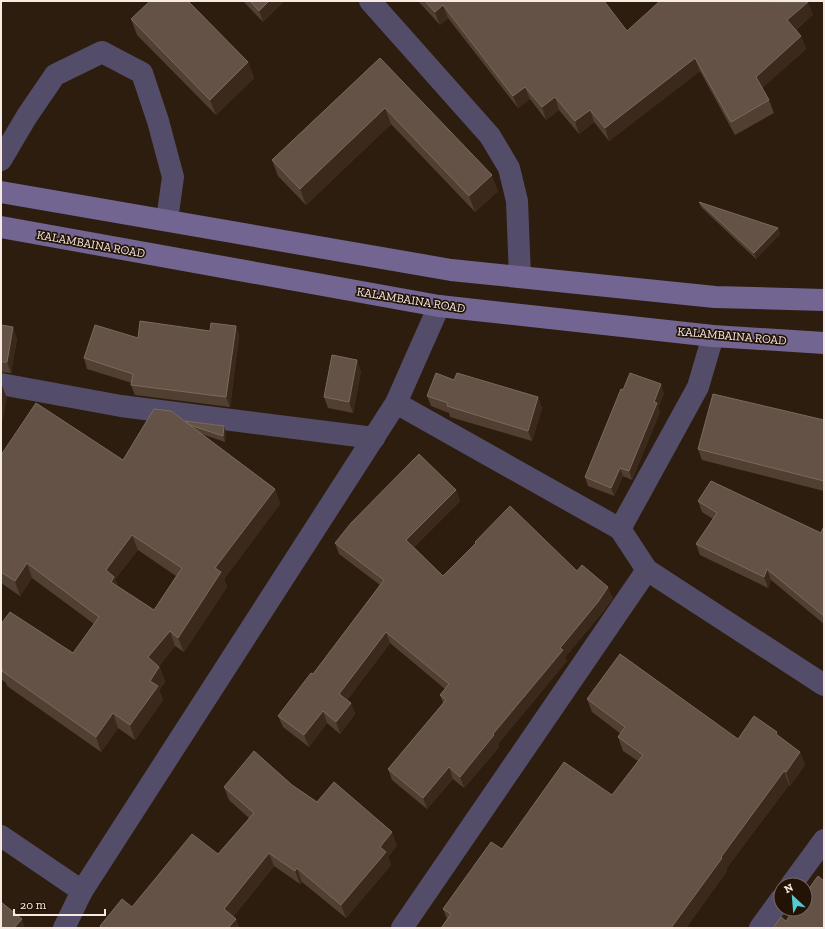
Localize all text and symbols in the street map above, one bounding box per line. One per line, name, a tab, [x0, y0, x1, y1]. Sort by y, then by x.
street label: KALAMBAINA ROAD	[36, 228, 146, 260]
street label: KALAMBAINA ROAD	[356, 285, 466, 315]
street label: KALAMBAINA ROAD	[677, 324, 787, 348]
north arrow	[773, 877, 813, 917]
text: N	[782, 881, 796, 896]
scale bar	[14, 891, 105, 917]
text: 20 m	[20, 898, 47, 912]

